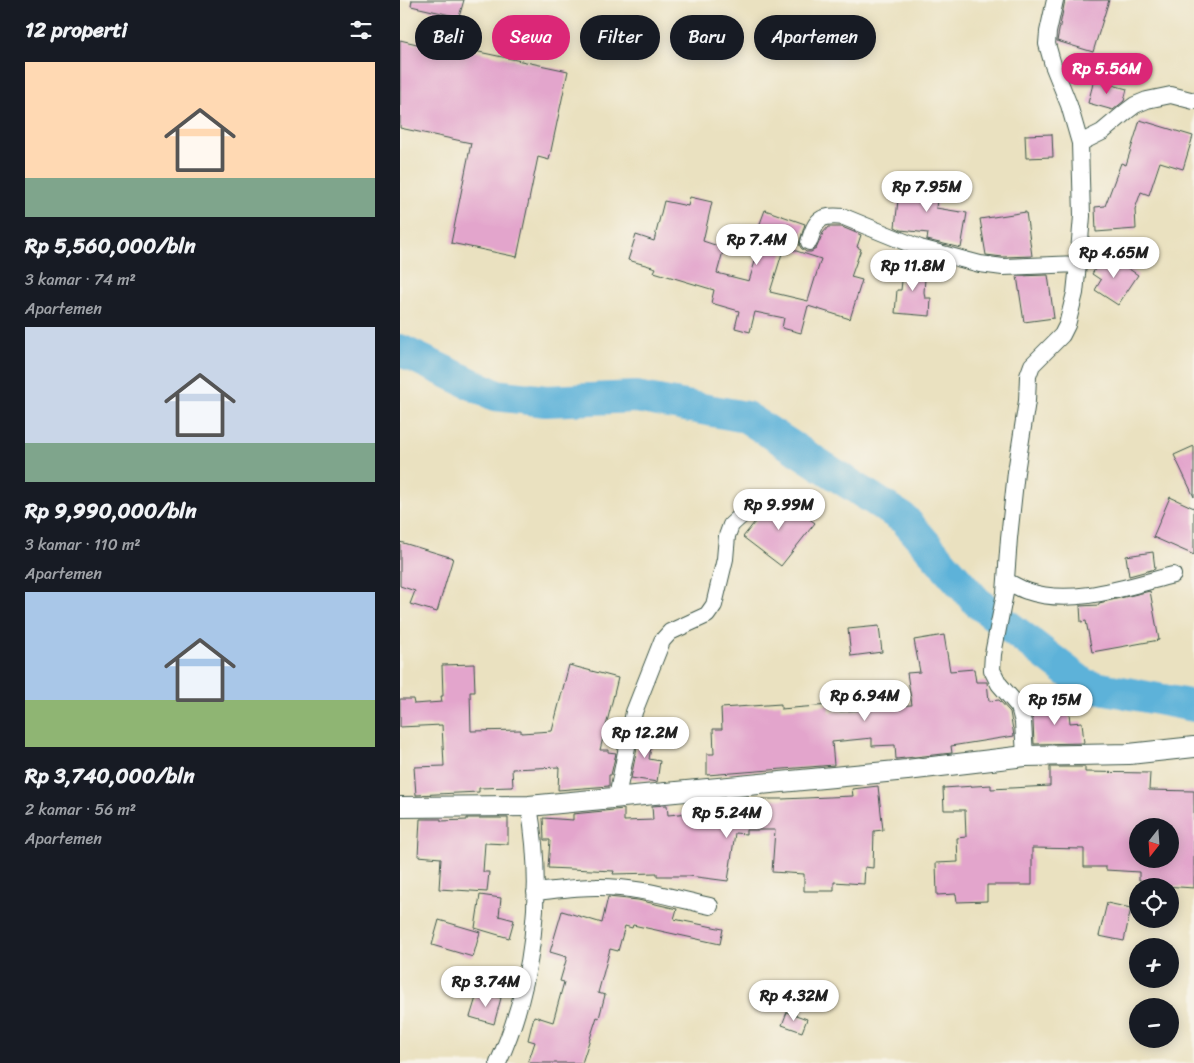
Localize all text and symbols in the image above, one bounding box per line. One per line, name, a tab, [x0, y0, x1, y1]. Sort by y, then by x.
text: 12 properti	[25, 11, 127, 49]
chip: Beli	[415, 15, 482, 60]
chip: Sewa	[492, 15, 570, 60]
chip: Filter	[580, 15, 660, 60]
chip: Baru	[670, 15, 744, 60]
chip: Apartemen	[754, 15, 876, 60]
icon: filters	[347, 16, 375, 44]
pin: Rp 5.56M	[1055, 52, 1159, 95]
text: Rp 5.56M	[1073, 54, 1141, 83]
icon: home	[155, 95, 245, 185]
pin: Rp 7.95M	[875, 170, 979, 213]
text: Rp 7.95M	[893, 172, 961, 201]
pin: Rp 7.4M	[711, 224, 803, 266]
text: Rp 7.4M	[727, 225, 787, 254]
text: Rp 5,560,000/bln	[25, 227, 196, 265]
pin: Rp 4.65M	[1062, 236, 1166, 279]
text: Rp 4.65M	[1079, 238, 1149, 267]
pin: Rp 11.8M	[861, 250, 965, 292]
text: Rp 11.8M	[881, 251, 945, 280]
text: 3 kamar · 74 m²	[25, 265, 136, 294]
text: Apartemen	[25, 294, 102, 323]
icon: home	[155, 360, 245, 450]
pin: Rp 9.99M	[727, 488, 831, 531]
text: Rp 9.99M	[744, 490, 814, 519]
text: Rp 9,990,000/bln	[25, 492, 197, 530]
text: 3 kamar · 110 m²	[25, 530, 141, 559]
text: Apartemen	[25, 559, 102, 588]
icon: home	[155, 625, 245, 715]
pin: Rp 6.94M	[813, 680, 917, 722]
text: Rp 6.94M	[830, 681, 900, 710]
pin: Rp 15M	[1014, 684, 1096, 726]
text: Rp 15M	[1029, 685, 1081, 714]
pin: Rp 12.2M	[593, 716, 697, 759]
text: Rp 12.2M	[612, 718, 678, 747]
text: Rp 3,740,000/bln	[25, 757, 195, 795]
text: 2 kamar · 56 m²	[25, 795, 136, 824]
pin: Rp 5.24M	[675, 796, 779, 839]
text: Rp 5.24M	[692, 798, 762, 827]
north arrow	[1129, 818, 1179, 868]
map controls	[1129, 818, 1179, 1048]
text: Apartemen	[25, 824, 102, 853]
button: locate	[1129, 878, 1179, 928]
button: +	[1129, 938, 1179, 988]
pin: Rp 3.74M	[434, 966, 538, 1008]
text: Rp 3.74M	[452, 967, 520, 996]
pin: Rp 4.32M	[742, 980, 846, 1022]
text: Rp 4.32M	[760, 981, 828, 1010]
button: −	[1129, 998, 1179, 1048]

